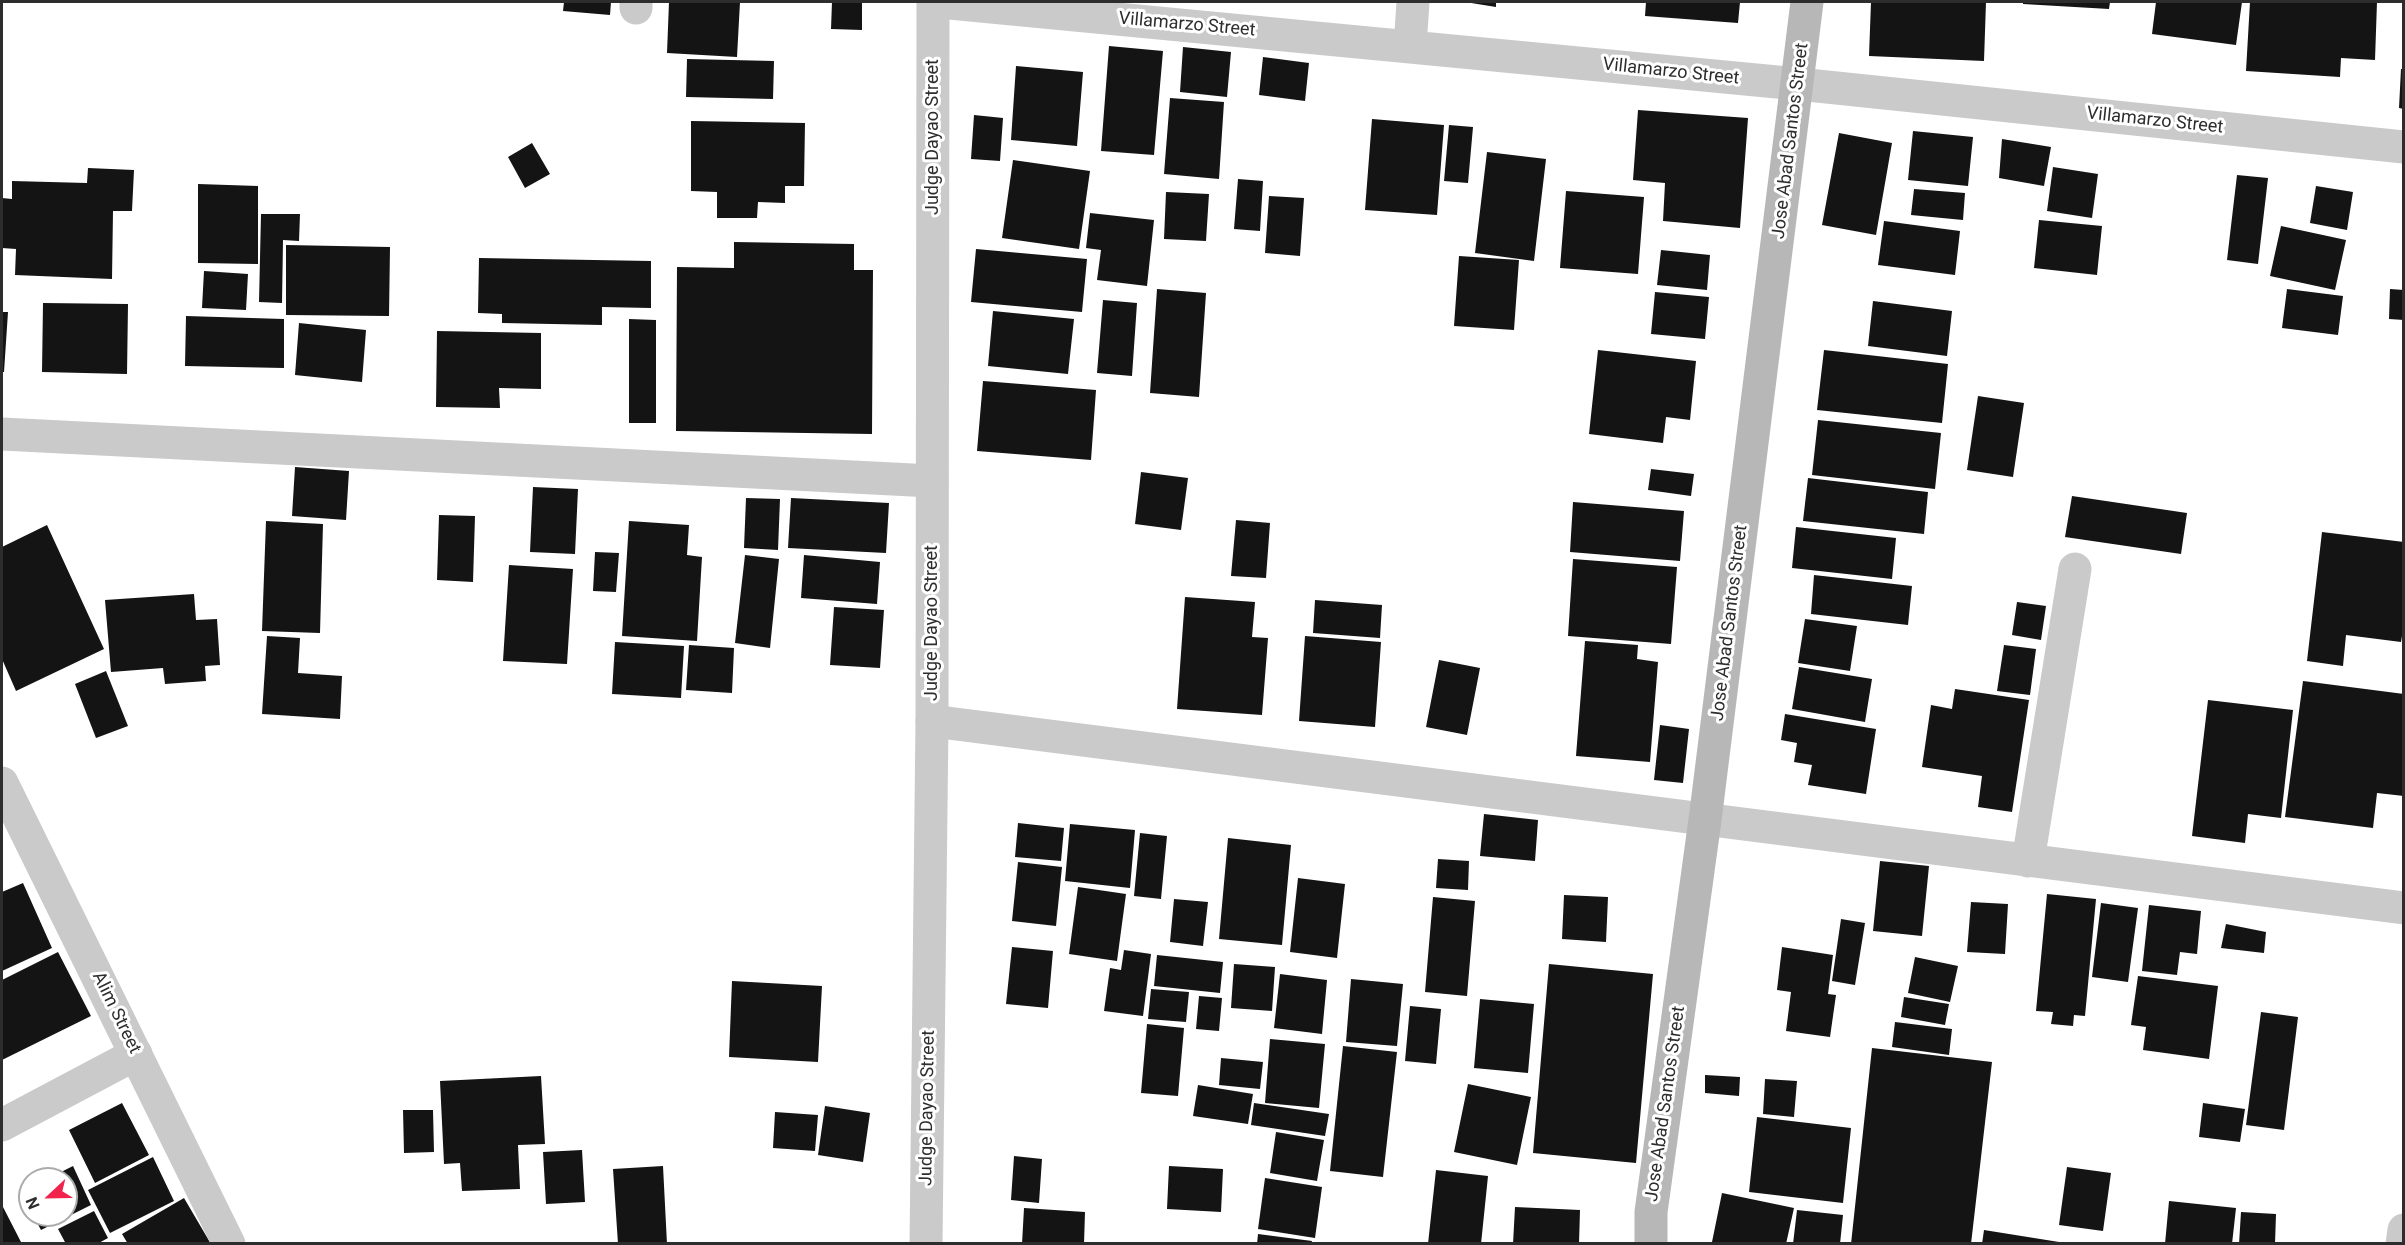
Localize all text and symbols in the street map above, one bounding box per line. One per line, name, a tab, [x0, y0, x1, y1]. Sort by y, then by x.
street label: Villamarzo Street	[1118, 8, 1256, 42]
street label: Jose Abad Santos Street	[1768, 42, 1814, 240]
street label: Villamarzo Street	[1602, 54, 1740, 90]
street label: Judge Dayao Street	[922, 59, 944, 215]
street label: Villamarzo Street	[2086, 103, 2224, 139]
street label: Jose Abad Santos Street	[1707, 524, 1753, 722]
street label: Judge Dayao Street	[921, 545, 943, 701]
street label: Alim Street	[87, 969, 145, 1057]
street label: Jose Abad Santos Street	[1642, 1005, 1690, 1203]
street label: Judge Dayao Street	[916, 1030, 940, 1186]
north arrow	[18, 1167, 78, 1227]
text: N	[22, 1194, 44, 1212]

